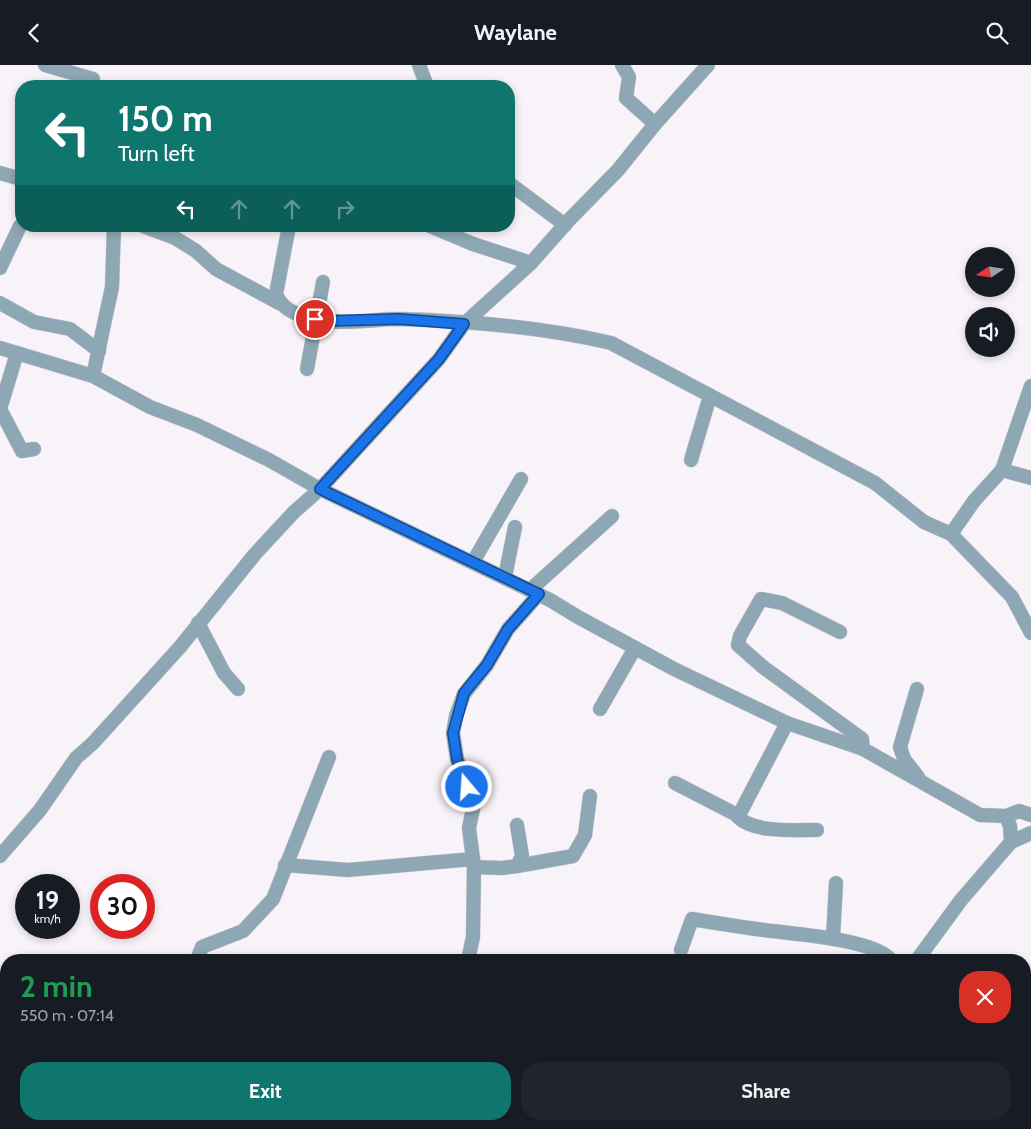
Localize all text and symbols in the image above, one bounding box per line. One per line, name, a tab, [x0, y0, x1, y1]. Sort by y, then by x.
icon: back	[20, 19, 48, 47]
text: Waylane	[474, 19, 557, 46]
icon: search	[983, 19, 1011, 47]
text: 150 m	[118, 97, 213, 140]
icon: left	[35, 100, 100, 165]
text: Turn left	[118, 140, 195, 167]
icon: left	[172, 195, 200, 223]
icon: ahead	[225, 195, 253, 223]
icon: ahead	[278, 195, 306, 223]
icon: right	[331, 195, 359, 223]
north arrow	[965, 247, 1015, 297]
map controls	[965, 247, 1015, 357]
pin	[294, 298, 336, 340]
icon: arrive	[301, 305, 329, 333]
button: sound	[965, 307, 1015, 357]
position arrow	[440, 760, 492, 812]
speed limit sign: 30	[90, 874, 155, 939]
text: 19	[36, 885, 59, 915]
text: km/h	[34, 911, 61, 926]
text: 2 min	[20, 968, 92, 1005]
button: close	[959, 971, 1011, 1023]
text: 550 m · 07:14	[20, 1006, 114, 1025]
button: Exit	[20, 1062, 511, 1120]
button: Share	[521, 1062, 1011, 1120]

